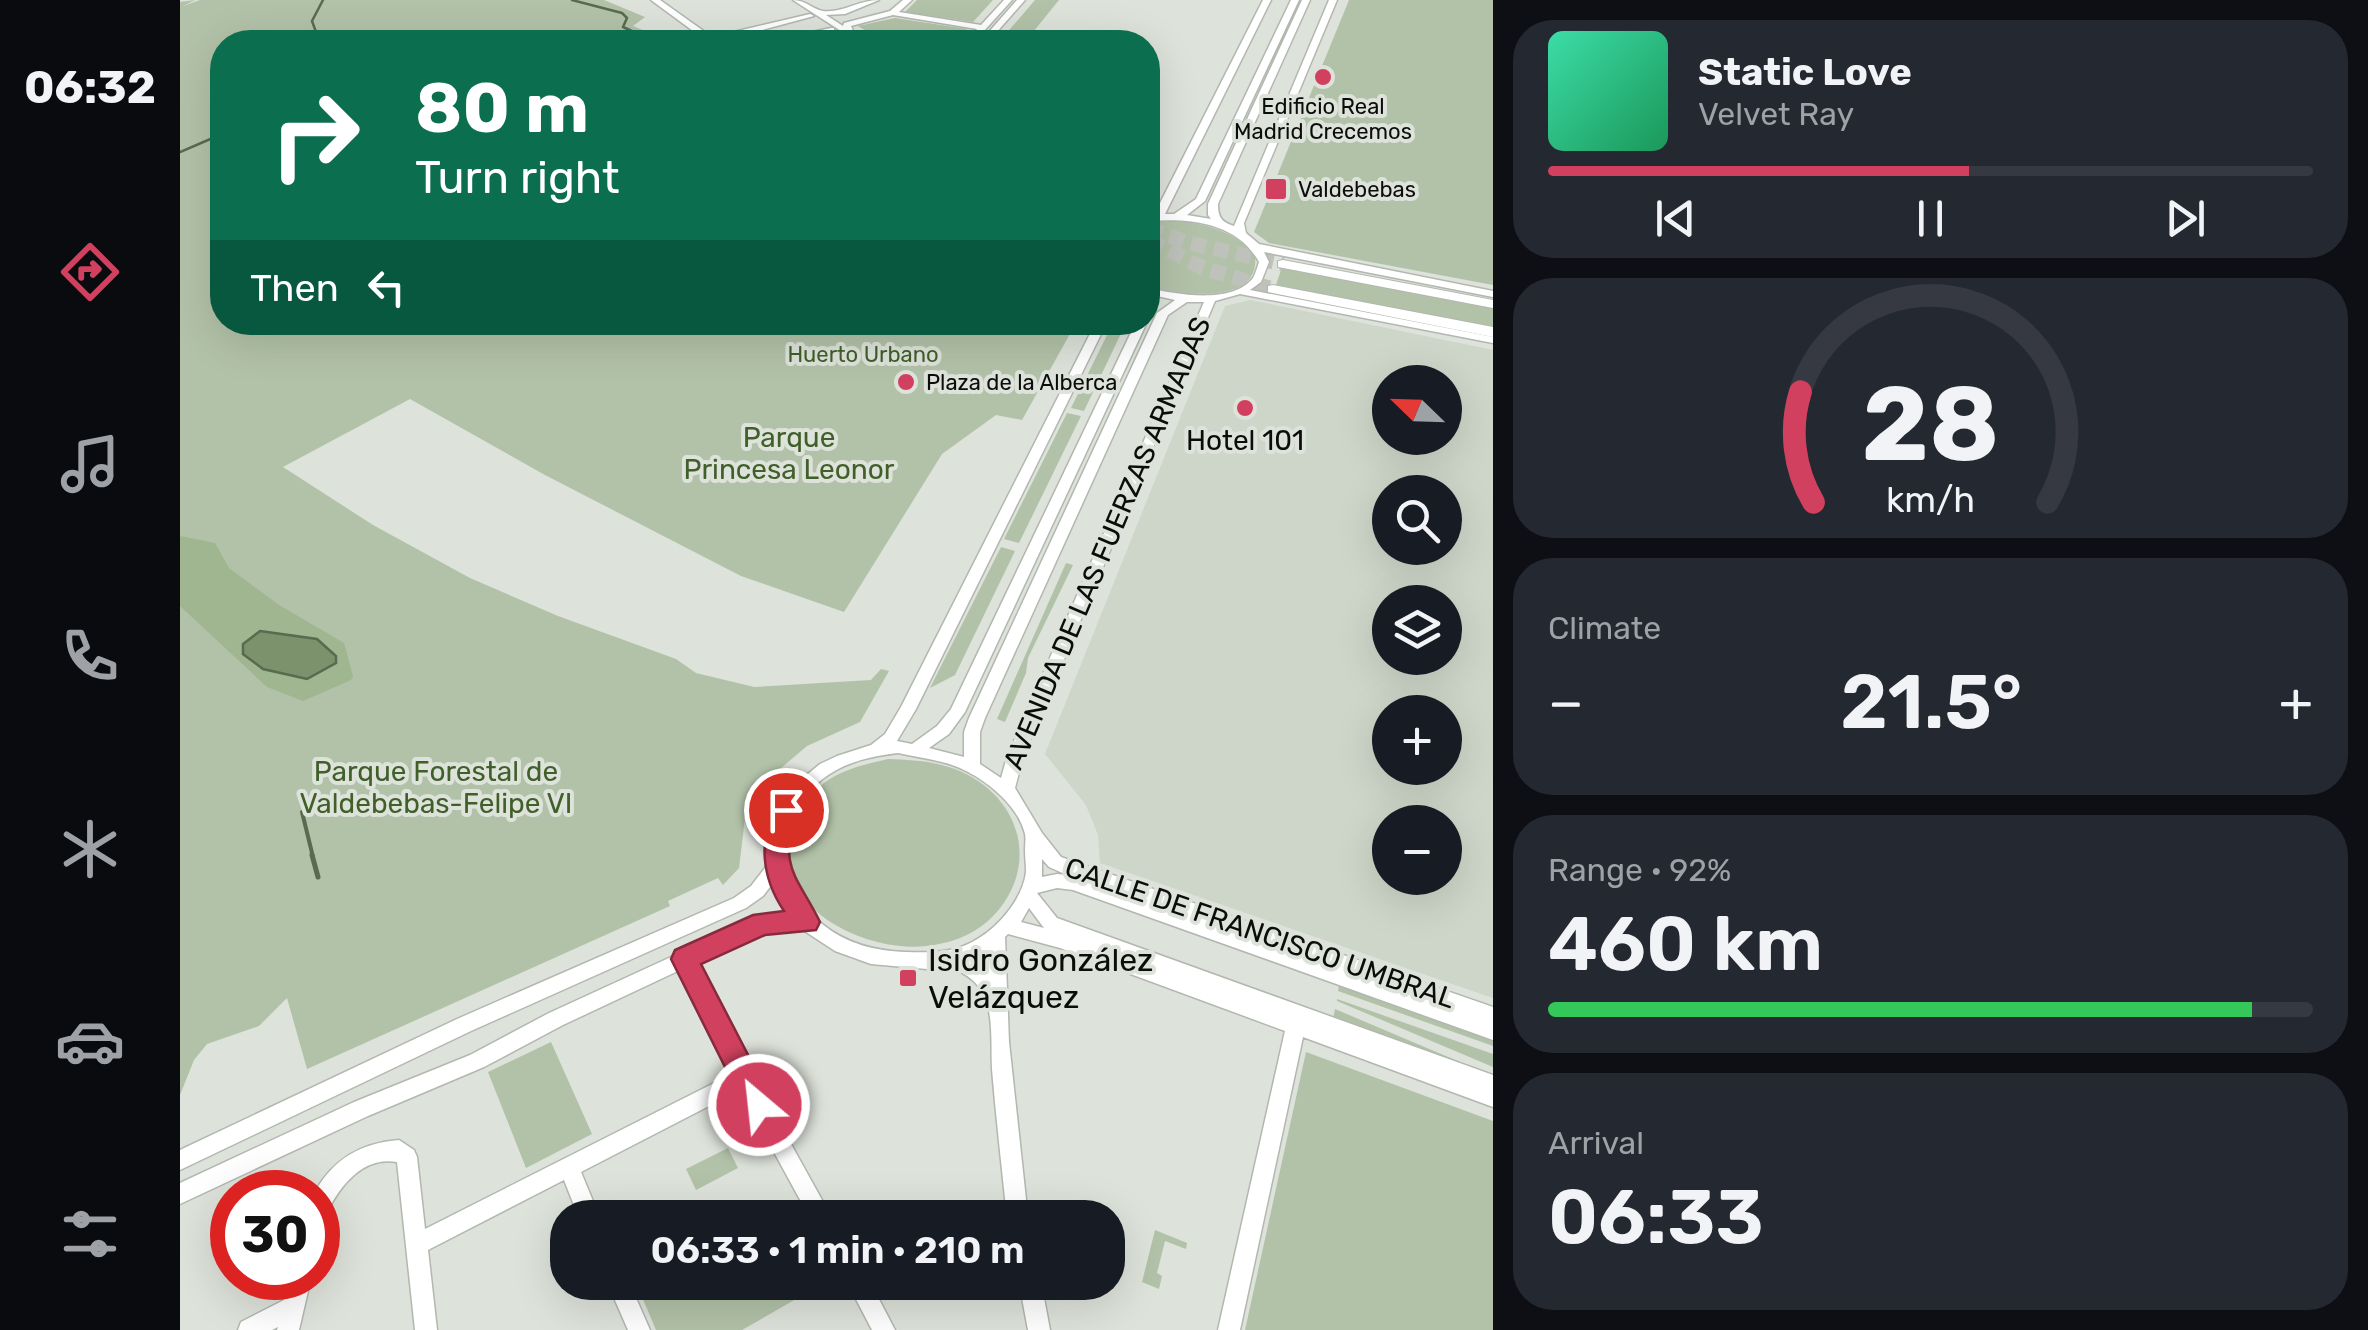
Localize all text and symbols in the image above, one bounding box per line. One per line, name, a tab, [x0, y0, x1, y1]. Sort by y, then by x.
text: Static Love	[1698, 49, 1912, 95]
text: 06:32	[24, 61, 156, 114]
marker: Edificio Real Madrid Crecemos	[1312, 66, 1334, 88]
text: 80 m	[415, 67, 589, 150]
icon: right	[250, 70, 380, 200]
place label: Edificio Real Madrid Crecemos	[1234, 93, 1412, 145]
text: Velvet Ray	[1698, 95, 1854, 133]
text: Turn right	[415, 151, 619, 204]
marker: Valdebebas	[1263, 176, 1289, 202]
place label: Valdebebas	[1298, 176, 1416, 203]
icon: previous	[1648, 191, 1703, 246]
icon: pause	[1903, 191, 1958, 246]
icon: next	[2158, 191, 2213, 246]
icon: directions	[55, 237, 125, 307]
icon: left	[359, 260, 414, 315]
text: Then	[250, 265, 339, 311]
street label: AVENIDA DE LAS FUERZAS ARMADAS	[996, 312, 1218, 774]
park label: Huerto Urbano	[787, 341, 939, 368]
text: 28	[1861, 363, 2000, 486]
north arrow	[1372, 365, 1462, 455]
map controls	[1372, 365, 1462, 895]
place label: Plaza de la Alberca	[926, 369, 1117, 396]
marker: Plaza de la Alberca	[895, 371, 917, 393]
marker: Hotel 101	[1234, 397, 1256, 419]
park label: Parque Princesa Leonor	[684, 421, 895, 486]
place label: Hotel 101	[1186, 424, 1304, 457]
icon: music	[55, 429, 125, 499]
button: search	[1372, 475, 1462, 565]
text: km/h	[1886, 479, 1975, 521]
button: layers	[1372, 585, 1462, 675]
text: Climate	[1548, 609, 1661, 647]
icon: phone	[55, 621, 125, 691]
text: 21.5°	[1840, 658, 2022, 747]
text: −	[1548, 670, 1584, 735]
text: +	[2279, 670, 2313, 735]
button: +	[1372, 695, 1462, 785]
park label: Parque Forestal de Valdebebas-Felipe VI	[300, 755, 572, 820]
pin	[744, 768, 829, 853]
icon: arrive	[759, 783, 814, 838]
button: −	[1372, 805, 1462, 895]
icon: climate	[55, 814, 125, 884]
street label: CALLE DE FRANCISCO UMBRAL	[1061, 851, 1460, 1015]
text: Range · 92%	[1548, 851, 1731, 889]
text: 460 km	[1548, 900, 1823, 989]
place label: Isidro González Velázquez	[928, 941, 1153, 1016]
marker: Isidro González Velázquez	[897, 967, 919, 989]
icon: car	[55, 1006, 125, 1076]
position arrow	[707, 1053, 811, 1157]
text: Arrival	[1548, 1124, 1644, 1162]
speed limit sign: 30	[210, 1170, 340, 1300]
text: 06:33	[1548, 1173, 1764, 1262]
icon: filters	[55, 1199, 125, 1269]
text: 06:33 · 1 min · 210 m	[650, 1227, 1025, 1273]

